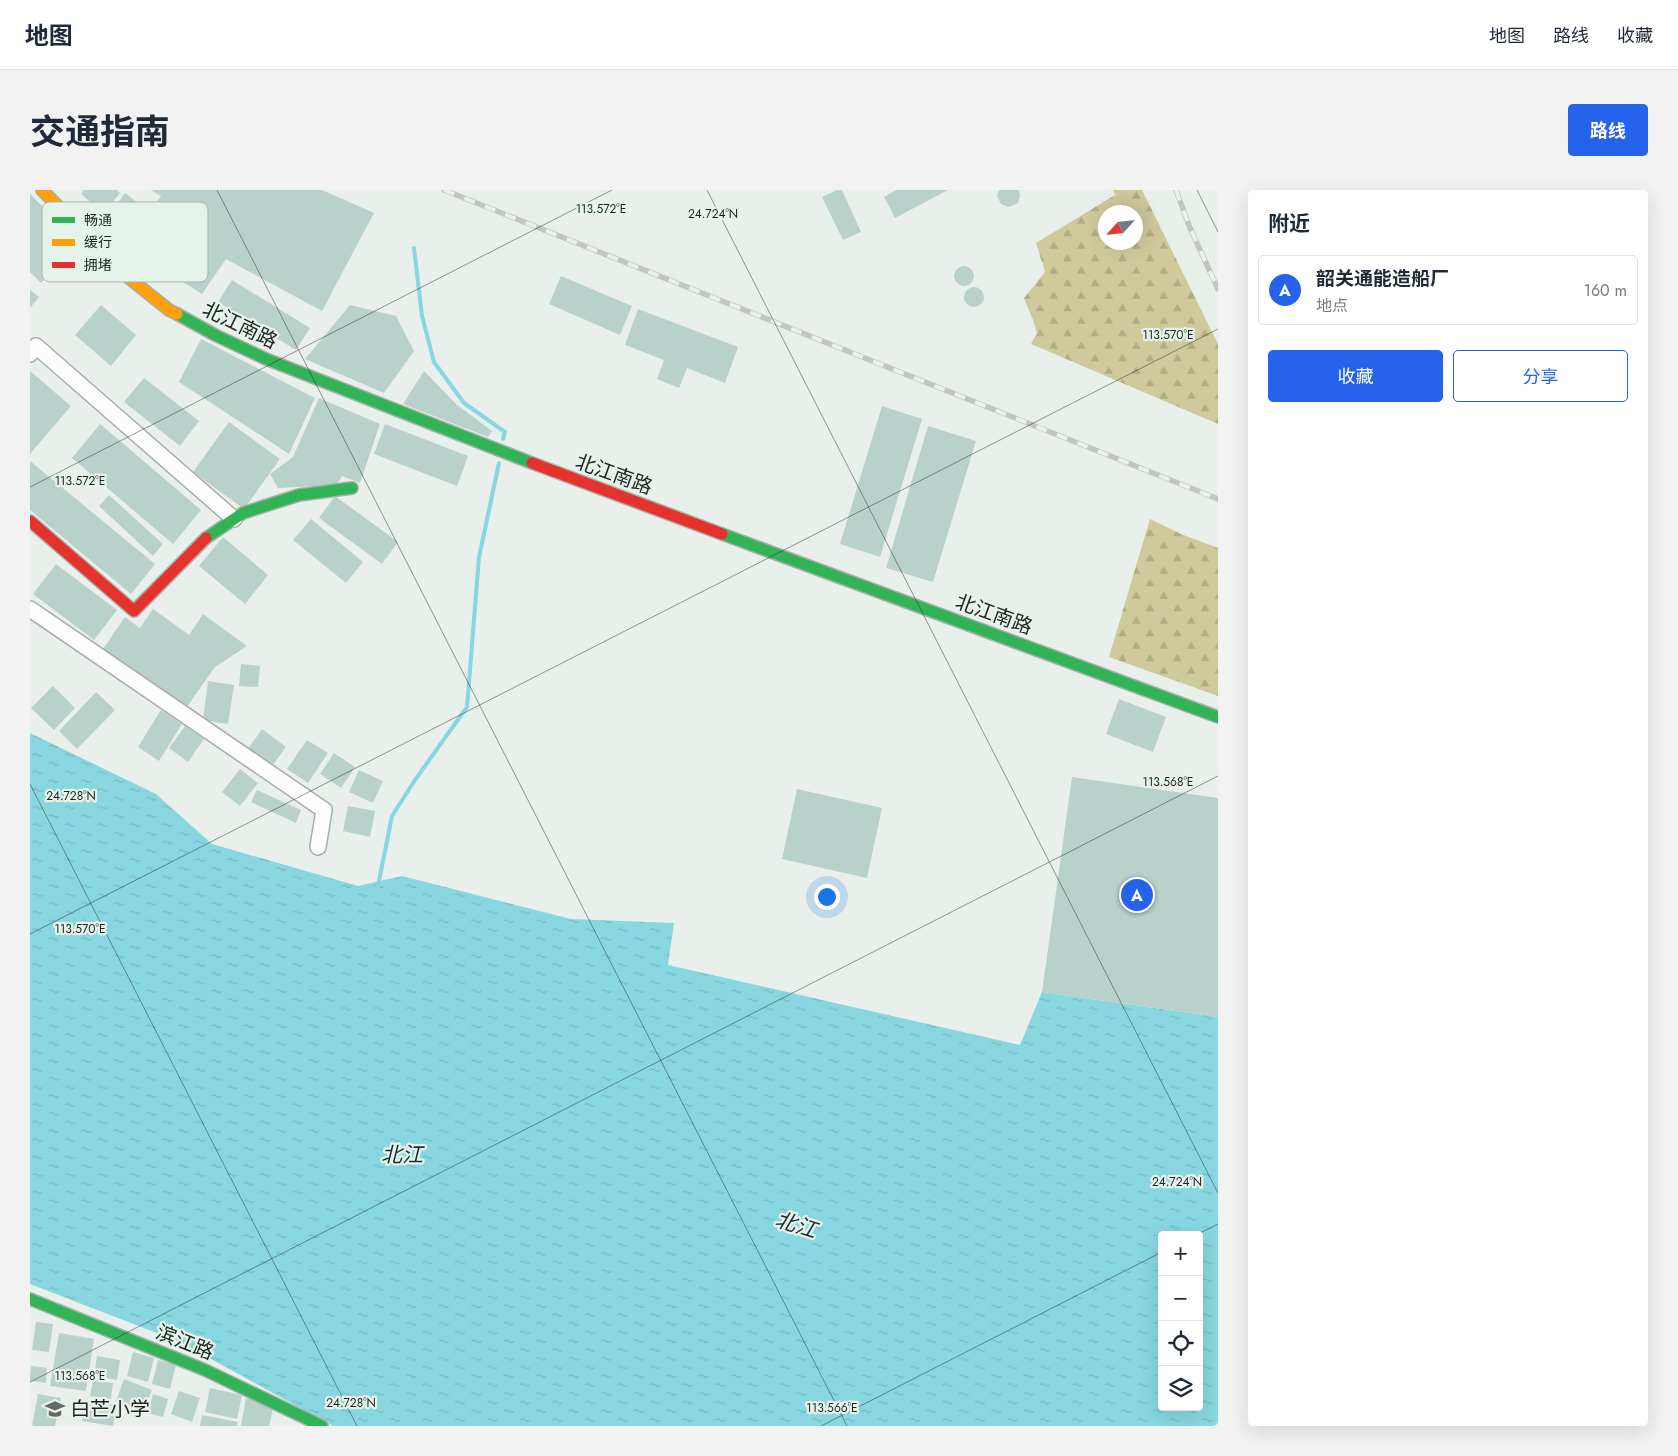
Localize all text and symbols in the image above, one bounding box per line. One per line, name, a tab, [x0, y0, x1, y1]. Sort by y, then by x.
text: 地图	[25, 18, 73, 53]
text: 地图	[1489, 23, 1525, 49]
text: 路线	[1553, 23, 1589, 49]
text: 收藏	[1617, 23, 1653, 49]
button: 路线	[1568, 104, 1648, 156]
text: 交通指南	[30, 107, 170, 157]
text: 113.572°E	[576, 200, 626, 218]
legend	[42, 202, 208, 282]
text: 24.724°N	[688, 205, 738, 223]
north arrow	[1098, 205, 1143, 250]
text: 附近	[1268, 209, 1310, 239]
text: 畅通	[84, 210, 112, 230]
text: 缓行	[84, 232, 112, 252]
text: 拥堵	[84, 255, 112, 275]
text: 韶关通能造船厂	[1316, 265, 1449, 292]
text: A	[1279, 279, 1291, 302]
text: 160 m	[1584, 279, 1627, 302]
text: 地点	[1316, 294, 1348, 317]
street label: 北江南路	[197, 295, 282, 356]
text: 113.570°E	[1143, 326, 1193, 344]
button: 收藏	[1268, 350, 1443, 402]
button: 分享	[1453, 350, 1628, 402]
street label: 北江南路	[571, 447, 656, 502]
text: 113.572°E	[55, 472, 105, 490]
street label: 北江南路	[951, 587, 1036, 642]
text: 113.568°E	[1143, 773, 1193, 791]
text: 24.728°N	[46, 787, 96, 805]
pin: A	[1121, 876, 1153, 914]
your location	[814, 884, 840, 910]
text: 113.570°E	[55, 920, 105, 938]
water label: 北江	[381, 1140, 425, 1170]
text: 24.724°N	[1152, 1173, 1202, 1191]
water label: 北江	[772, 1205, 822, 1246]
map controls	[1158, 1231, 1203, 1411]
button: +	[1158, 1231, 1203, 1276]
button: −	[1158, 1276, 1203, 1321]
street label: 滨江路	[152, 1318, 218, 1367]
button: locate	[1158, 1321, 1203, 1366]
button: layers	[1158, 1366, 1203, 1411]
text: 113.568°E	[55, 1367, 105, 1385]
text: 24.728°N	[326, 1394, 376, 1412]
place label: 白芒小学	[70, 1395, 150, 1424]
school or university icon: 白芒小学	[44, 1398, 66, 1420]
text: 113.566°E	[806, 1399, 858, 1417]

